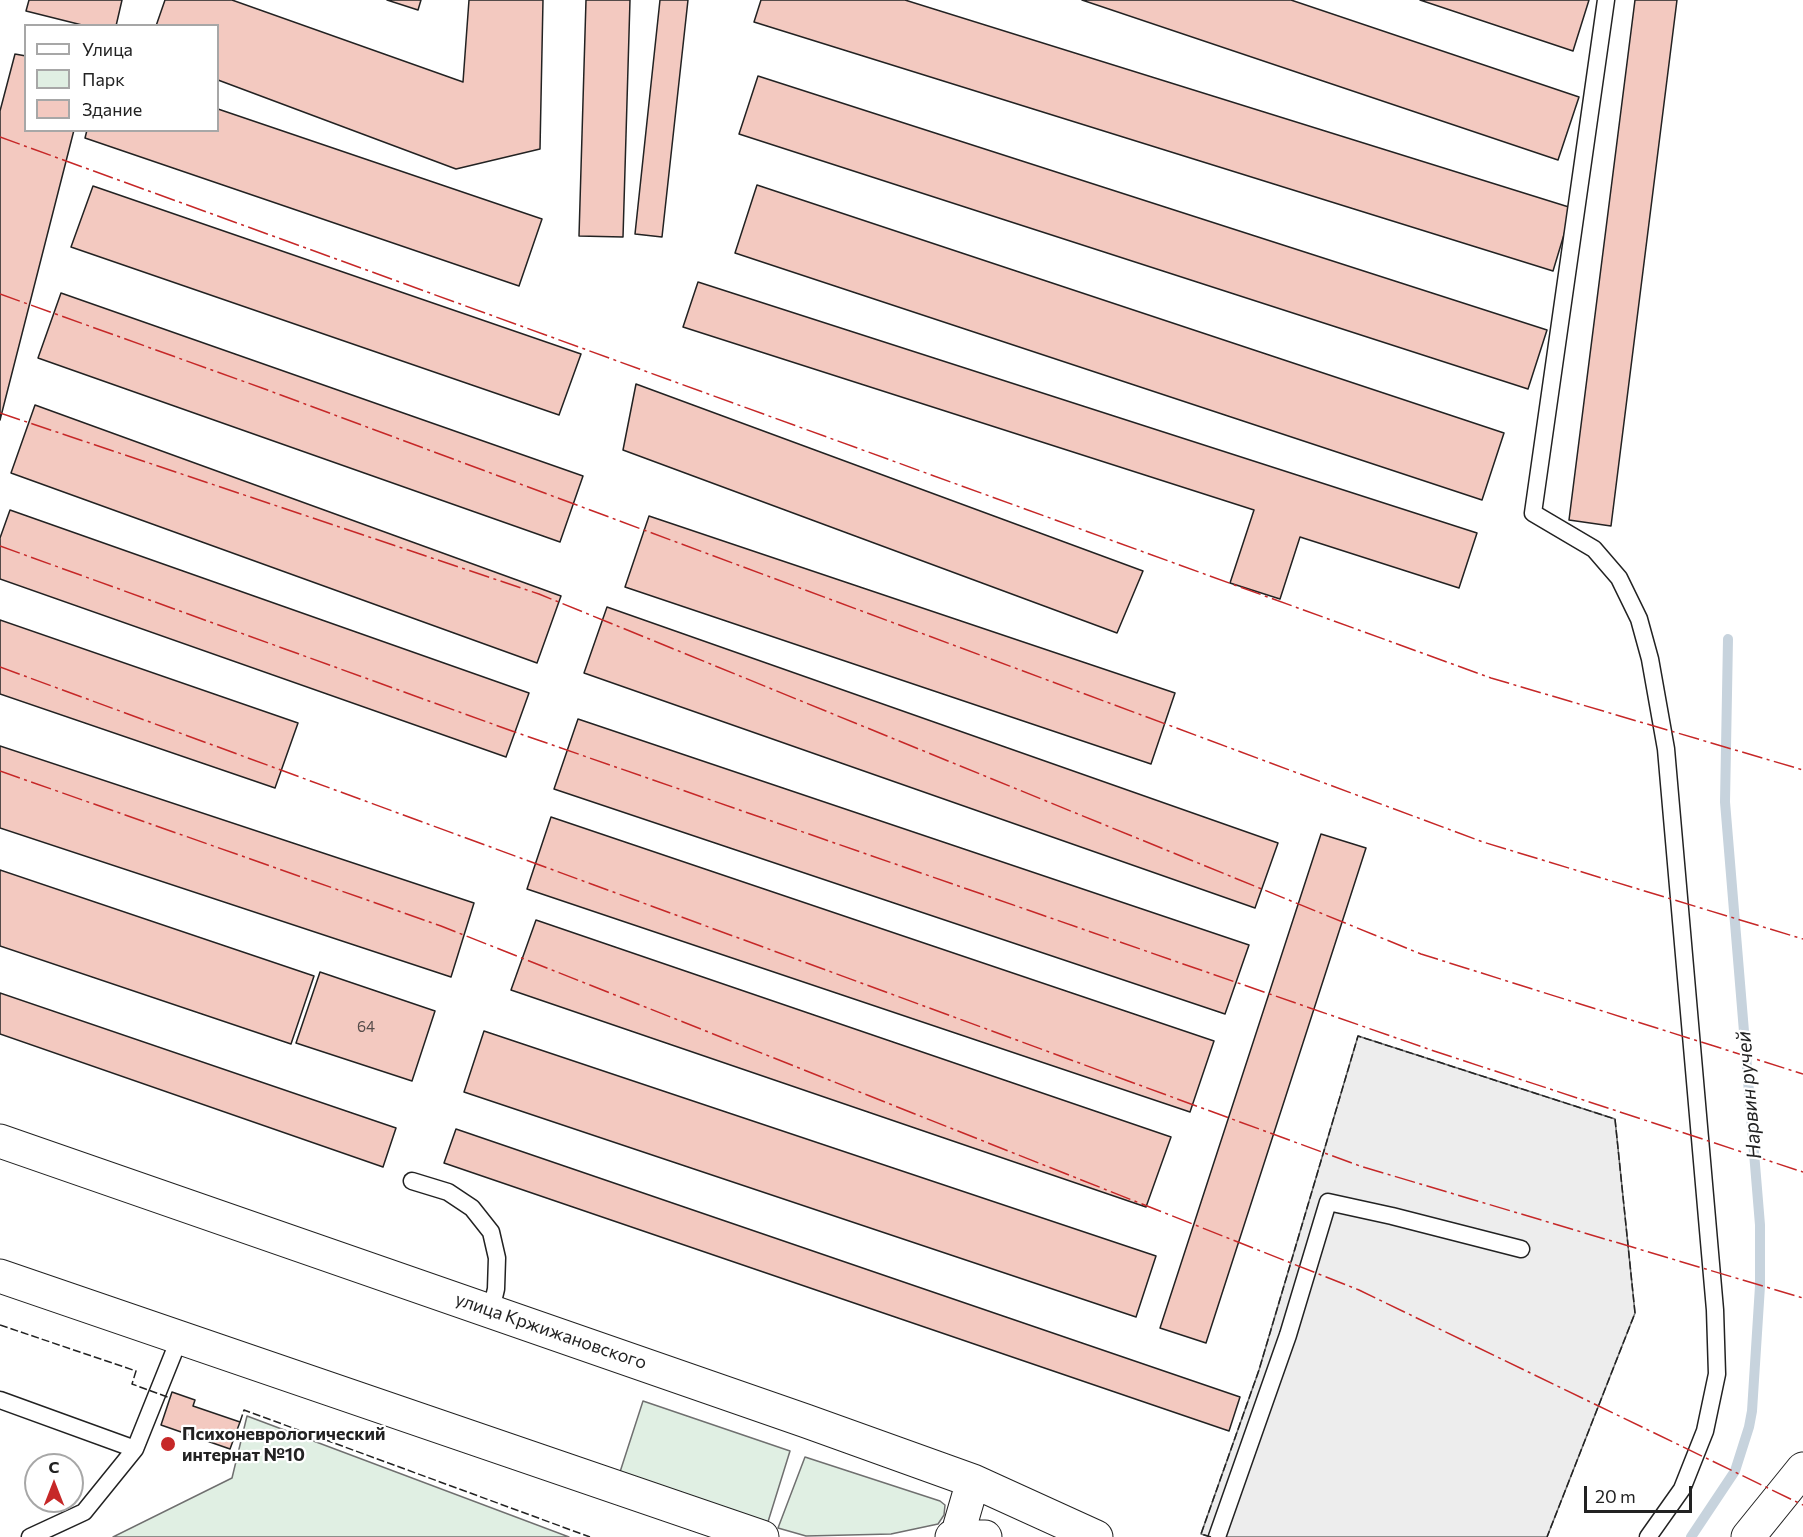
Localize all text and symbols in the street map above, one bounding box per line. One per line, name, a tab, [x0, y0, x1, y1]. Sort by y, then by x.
legend	[24, 24, 219, 132]
text: Улица	[82, 38, 133, 60]
text: Парк	[82, 68, 125, 90]
text: Здание	[82, 98, 142, 120]
house number: 64	[357, 1018, 375, 1036]
water label: Нарвин ручей	[1731, 1030, 1767, 1160]
street label: улица Кржижановского	[452, 1288, 650, 1374]
place label: Психоневрологический интернат №10	[182, 1423, 385, 1466]
marker: Психоневрологический интернат №10	[159, 1435, 177, 1453]
north arrow	[24, 1453, 84, 1513]
text: С	[49, 1457, 59, 1476]
scale bar	[1587, 1474, 1695, 1512]
text: 20 m	[1595, 1485, 1636, 1507]

